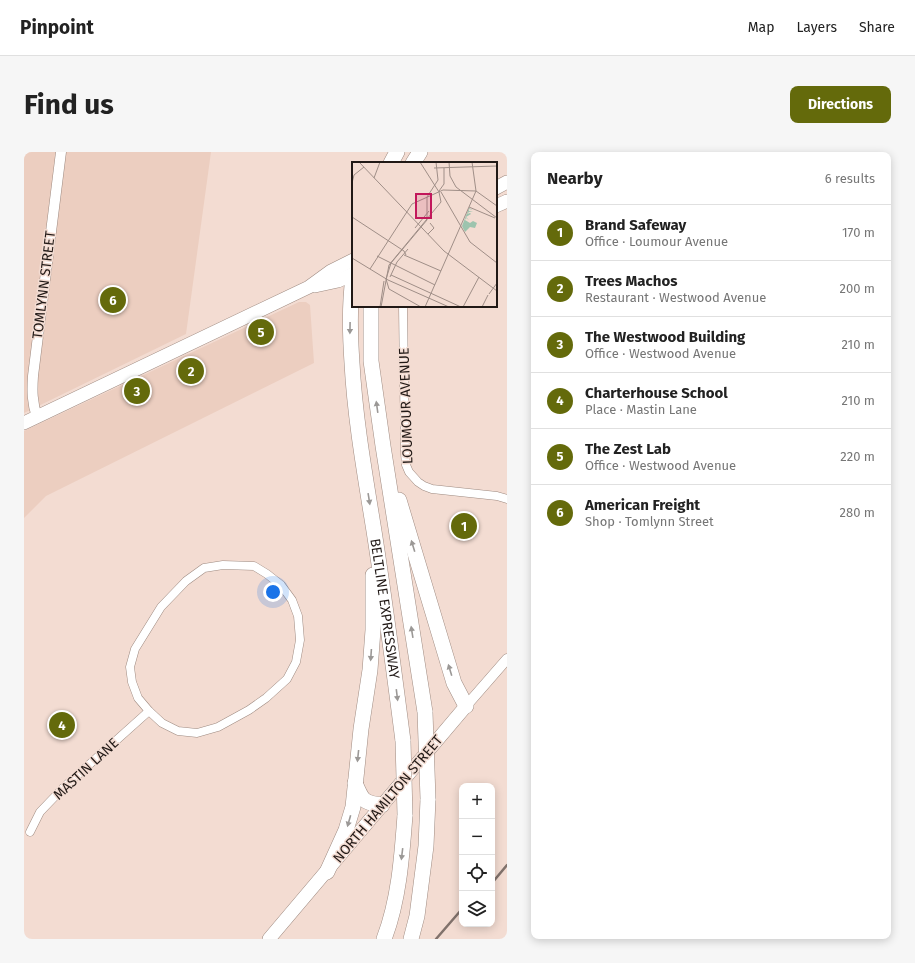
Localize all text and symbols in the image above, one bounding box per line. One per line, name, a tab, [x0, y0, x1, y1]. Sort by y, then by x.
text: Pinpoint	[20, 16, 94, 39]
text: Map	[748, 19, 774, 36]
text: Layers	[796, 19, 837, 36]
text: Share	[859, 19, 895, 36]
button: Directions	[790, 86, 891, 123]
text: Find us	[24, 88, 114, 121]
inset map	[352, 162, 497, 307]
text: Nearby	[547, 168, 602, 189]
text: 6 results	[825, 171, 875, 186]
text: Brand Safeway	[585, 216, 686, 234]
text: 1	[557, 225, 563, 240]
text: 170 m	[842, 225, 875, 240]
street label: TOMLYNN STREET	[29, 229, 59, 340]
text: Office · Loumour Avenue	[585, 234, 728, 249]
text: Trees Machos	[585, 272, 677, 290]
text: 2	[557, 281, 563, 296]
text: 200 m	[839, 281, 875, 296]
pin: 6	[100, 285, 126, 315]
text: Restaurant · Westwood Avenue	[585, 290, 766, 305]
pin: 5	[248, 317, 274, 347]
one-way arrow	[347, 322, 353, 335]
text: The Westwood Building	[585, 328, 745, 346]
text: 3	[557, 337, 563, 352]
text: 210 m	[841, 337, 875, 352]
text: Office · Westwood Avenue	[585, 346, 736, 361]
street label: LOUMOUR AVENUE	[395, 347, 417, 465]
pin: 2	[178, 356, 204, 386]
pin: 3	[124, 376, 150, 406]
text: Charterhouse School	[585, 384, 728, 402]
text: 4	[556, 393, 564, 408]
text: 210 m	[841, 393, 875, 408]
one-way arrow	[374, 401, 380, 413]
text: Place · Mastin Lane	[585, 402, 697, 417]
text: The Zest Lab	[585, 440, 671, 458]
text: 5	[557, 449, 563, 464]
text: 220 m	[840, 449, 875, 464]
text: Office · Westwood Avenue	[585, 458, 736, 473]
one-way arrow	[366, 493, 372, 505]
text: American Freight	[585, 496, 700, 514]
text: 6	[556, 505, 564, 520]
text: 280 m	[840, 505, 875, 520]
pin: 1	[451, 511, 477, 541]
text: Shop · Tomlynn Street	[585, 514, 714, 529]
street label: BELTLINE EXPRESSWAY	[367, 537, 403, 680]
one-way arrow	[410, 539, 416, 551]
your location	[263, 582, 283, 602]
one-way arrow	[409, 626, 415, 638]
one-way arrow	[368, 649, 375, 661]
one-way arrow	[447, 664, 453, 676]
one-way arrow	[394, 689, 400, 701]
pin: 4	[49, 710, 75, 740]
street label: NORTH HAMILTON STREET	[330, 731, 447, 866]
street label: MASTIN LANE	[50, 735, 122, 803]
one-way arrow	[355, 750, 361, 762]
map controls	[459, 783, 495, 927]
button: +	[459, 783, 495, 819]
one-way arrow	[346, 815, 352, 827]
button: −	[459, 819, 495, 855]
one-way arrow	[399, 848, 405, 860]
button: locate	[459, 855, 495, 891]
button: layers	[459, 891, 495, 927]

